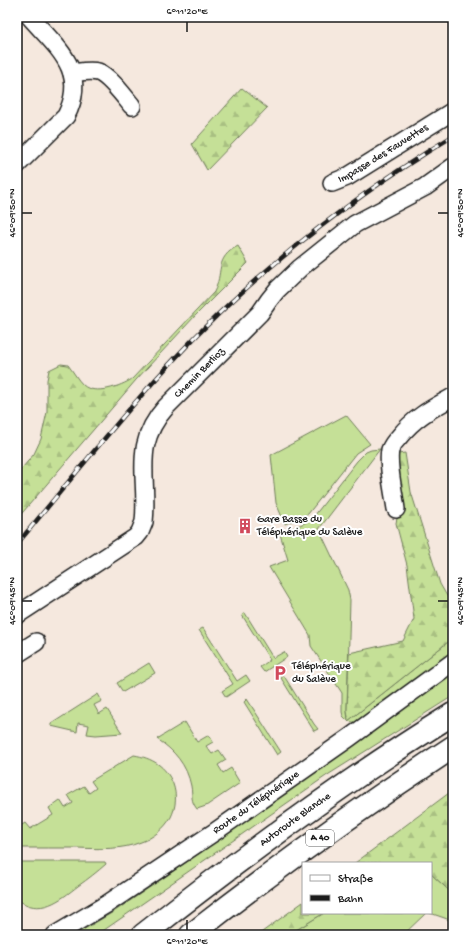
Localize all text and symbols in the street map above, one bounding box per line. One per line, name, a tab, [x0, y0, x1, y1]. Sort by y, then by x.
text: 6°11'20"E	[166, 6, 208, 18]
street label: Impasse des Fauvettes	[337, 121, 431, 186]
text: 46°09'50"N	[7, 188, 19, 238]
text: 46°09'50"N	[455, 188, 467, 238]
street label: Chemin Berlioz	[172, 345, 228, 401]
place label: Gare Basse du Téléphérique du Salève	[256, 514, 363, 539]
building icon: Gare Basse du Téléphérique du Salève	[236, 517, 254, 535]
text: 46°09'45"N	[7, 576, 19, 625]
text: 46°09'45"N	[455, 576, 467, 625]
place label: Téléphérique du Salève	[291, 661, 351, 686]
parking icon: Téléphérique du Salève	[271, 664, 289, 682]
street label: Route du Téléphérique	[211, 768, 302, 837]
street label: Autoroute Blanche	[258, 790, 333, 849]
road number: A 40	[306, 830, 334, 846]
legend	[302, 862, 432, 914]
text: Straße	[338, 873, 374, 887]
text: Bahn	[337, 893, 363, 907]
text: 6°11'20"E	[166, 936, 208, 948]

